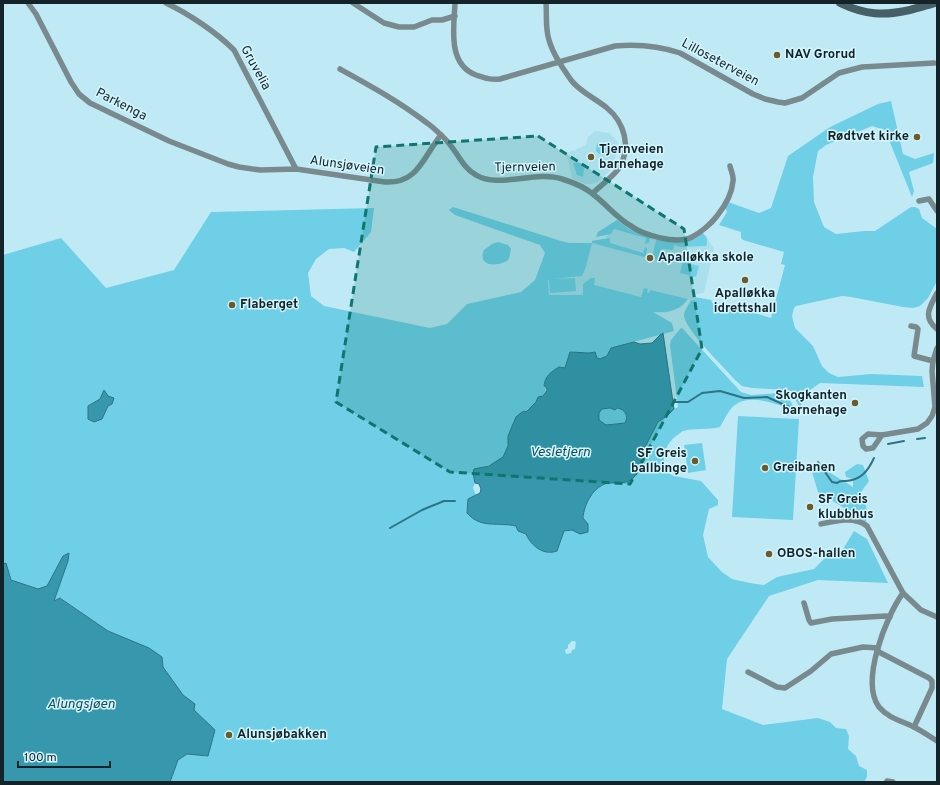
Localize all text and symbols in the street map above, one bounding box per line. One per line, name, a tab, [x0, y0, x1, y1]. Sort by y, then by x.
street label: Lilloseterveien	[678, 36, 762, 90]
street label: Gruvelia	[236, 43, 274, 93]
place label: NAV Grorud	[785, 47, 856, 63]
marker: NAV Grorud	[772, 50, 782, 60]
street label: Parkenga	[93, 85, 149, 125]
place label: Rødtvet kirke	[828, 129, 909, 145]
marker: Rødtvet kirke	[912, 132, 922, 142]
place label: Tjernveien barnehage	[599, 142, 664, 173]
marker: Tjernveien barnehage	[586, 152, 596, 162]
street label: Alunsjøveien	[309, 153, 385, 179]
street label: Tjernveien	[494, 159, 556, 177]
place label: Apalløkka skole	[658, 250, 754, 266]
marker: Apalløkka skole	[645, 253, 655, 263]
marker: Apalløkka idrettshall	[740, 275, 750, 285]
place label: Apalløkka idrettshall	[714, 286, 776, 317]
place label: Flaberget	[240, 297, 298, 313]
marker: Flaberget	[227, 300, 237, 310]
place label: Skogkanten barnehage	[775, 388, 847, 419]
marker: Skogkanten barnehage	[850, 398, 860, 408]
water label: Vesletjern	[530, 444, 591, 461]
place label: SF Greis ballbinge	[631, 446, 687, 477]
marker: SF Greis ballbinge	[690, 456, 700, 466]
place label: Greibanen	[773, 460, 835, 476]
marker: Greibanen	[760, 463, 770, 473]
place label: SF Greis klubbhus	[818, 492, 874, 523]
marker: SF Greis klubbhus	[805, 502, 815, 512]
place label: OBOS-hallen	[777, 546, 856, 562]
marker: OBOS-hallen	[764, 549, 774, 559]
water label: Alungsjøen	[47, 696, 115, 713]
place label: Alunsjøbakken	[237, 727, 327, 743]
marker: Alunsjøbakken	[224, 730, 234, 740]
scale bar	[18, 743, 110, 769]
text: 100 m	[24, 750, 57, 766]

